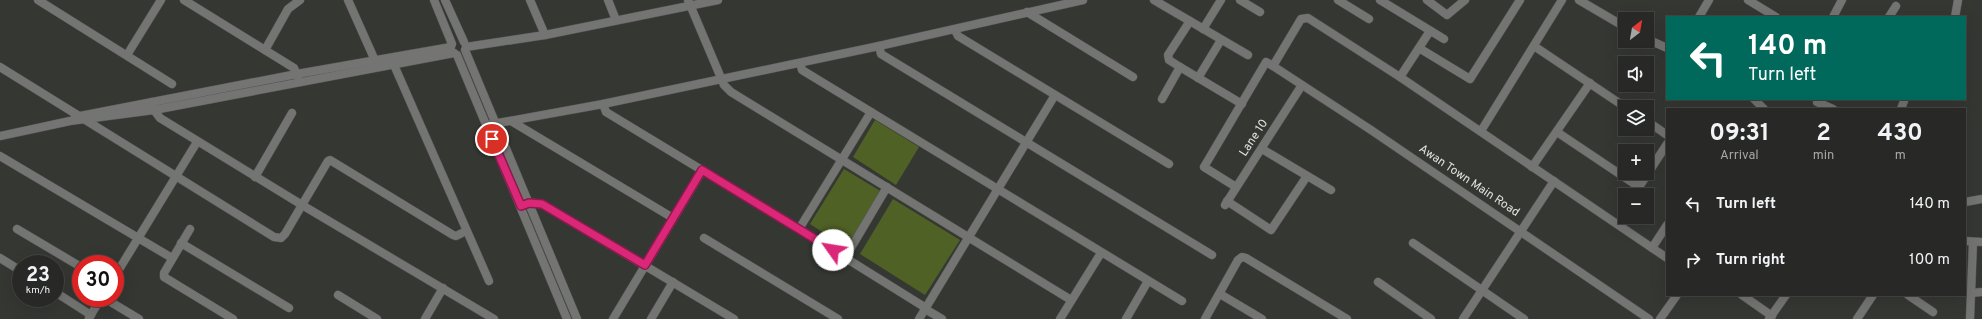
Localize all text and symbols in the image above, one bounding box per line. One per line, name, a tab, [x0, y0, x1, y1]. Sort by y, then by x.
north arrow	[1618, 12, 1654, 48]
map controls	[1618, 12, 1654, 224]
text: 140 m	[1748, 29, 1827, 65]
icon: left	[1682, 32, 1734, 84]
button: sound	[1618, 56, 1654, 92]
text: Turn left	[1748, 64, 1816, 87]
button: layers	[1618, 100, 1654, 136]
street label: Lane 10	[1236, 116, 1272, 160]
text: 09:31	[1709, 119, 1770, 149]
text: 2	[1816, 119, 1831, 149]
text: 430	[1878, 119, 1923, 149]
pin	[475, 122, 509, 156]
icon: arrive	[481, 128, 503, 150]
street label: Awan Town Main Road	[1415, 141, 1523, 221]
button: +	[1618, 144, 1654, 180]
text: Arrival	[1720, 148, 1759, 164]
text: min	[1813, 148, 1834, 164]
text: m	[1895, 148, 1906, 164]
button: −	[1618, 188, 1654, 224]
icon: left	[1682, 193, 1704, 215]
text: Turn left	[1716, 195, 1776, 214]
text: 140 m	[1910, 195, 1950, 214]
position arrow	[812, 229, 854, 271]
icon: right	[1682, 249, 1704, 271]
text: Turn right	[1716, 251, 1785, 270]
text: 100 m	[1909, 251, 1950, 270]
speed limit sign: 30	[72, 255, 124, 307]
text: 23	[26, 263, 50, 289]
text: km/h	[26, 284, 50, 297]

